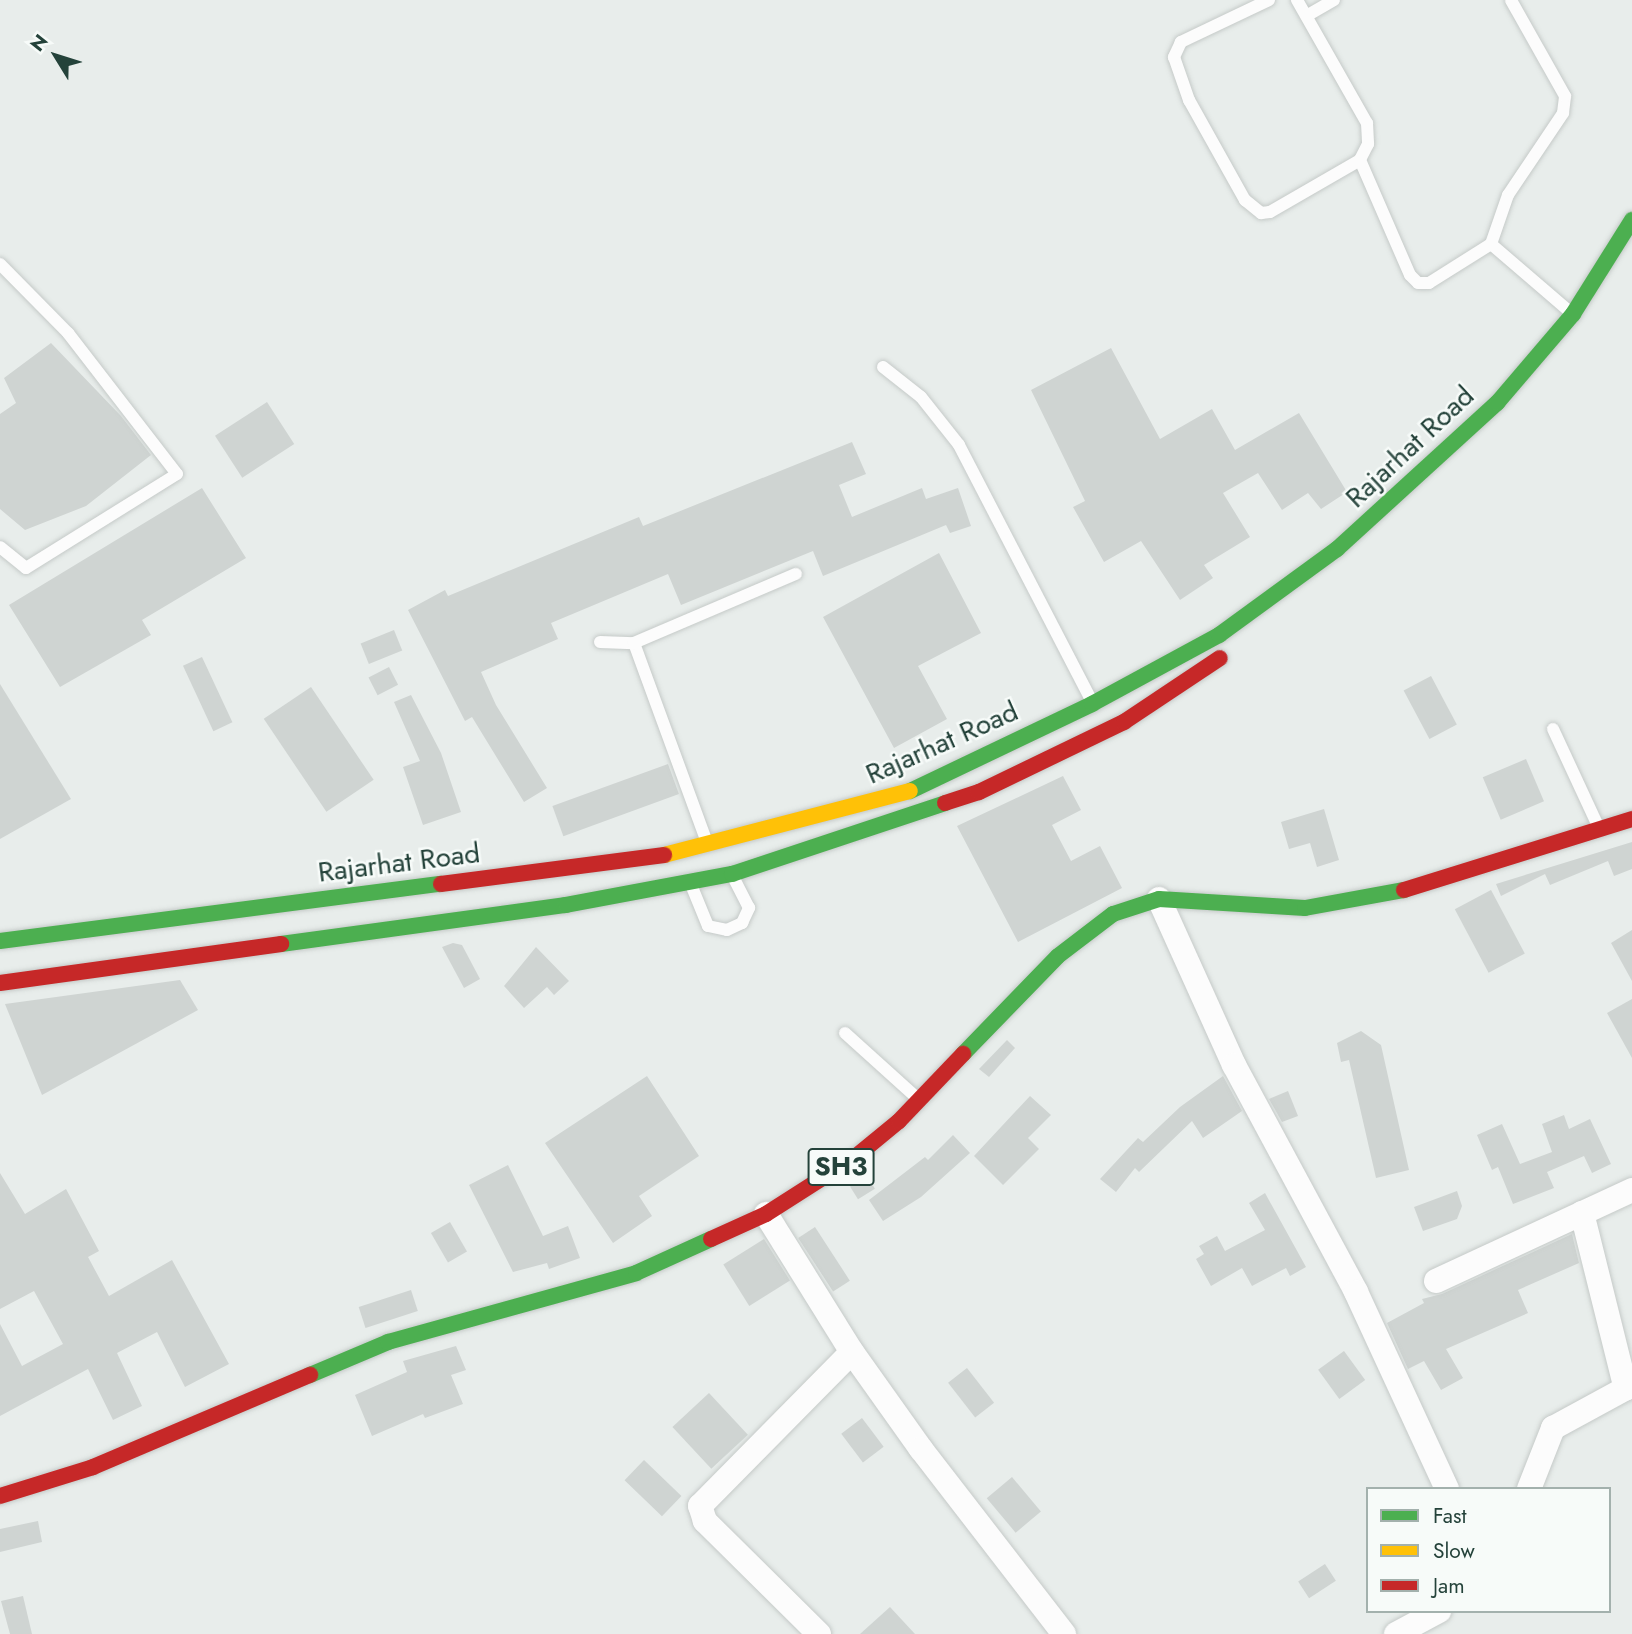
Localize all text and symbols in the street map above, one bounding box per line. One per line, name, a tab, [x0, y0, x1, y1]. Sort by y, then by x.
north arrow	[21, 21, 91, 91]
text: N	[24, 29, 54, 57]
street label: Rajarhat Road	[1339, 379, 1481, 515]
street label: Rajarhat Road	[861, 695, 1023, 791]
street label: Rajarhat Road	[316, 836, 482, 890]
road number: SH3	[806, 1144, 876, 1190]
legend	[1366, 1487, 1611, 1613]
text: Fast	[1433, 1501, 1466, 1531]
text: Slow	[1433, 1536, 1475, 1566]
text: Jam	[1433, 1571, 1465, 1601]

